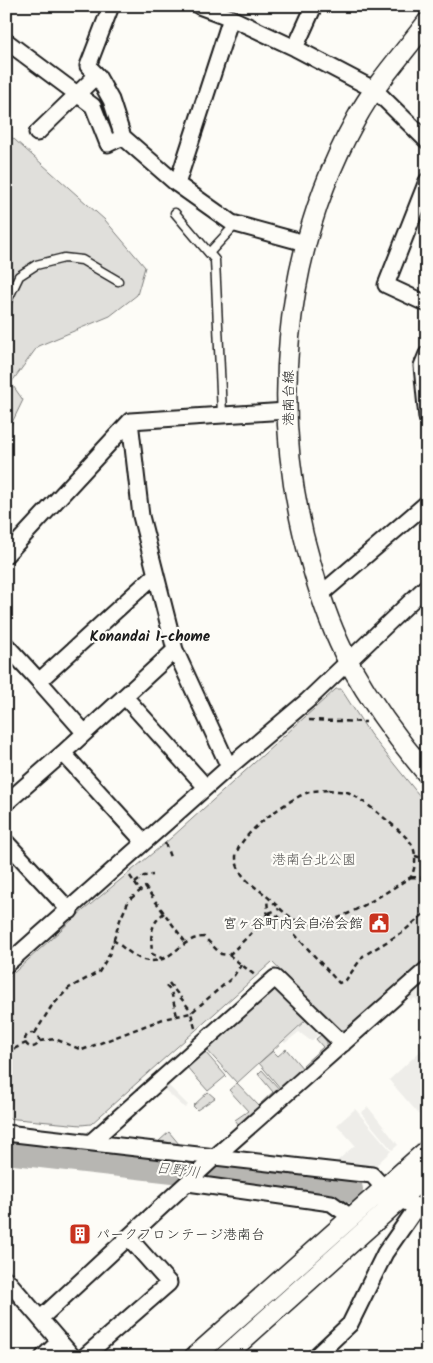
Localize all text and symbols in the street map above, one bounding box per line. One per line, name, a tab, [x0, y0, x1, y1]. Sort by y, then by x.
street label: 港南台線	[278, 370, 300, 426]
district label: Konandai 1-chome	[90, 625, 211, 649]
park label: 港南台北公園	[272, 849, 356, 871]
public building icon: 宮ヶ谷町内会自治会館	[367, 911, 391, 935]
place label: 宮ヶ谷町内会自治会館	[223, 913, 363, 935]
water label: 日野川	[154, 1156, 202, 1186]
building icon: パークフロンテージ港南台	[68, 1222, 92, 1246]
place label: パークフロンテージ港南台	[96, 1224, 265, 1246]

